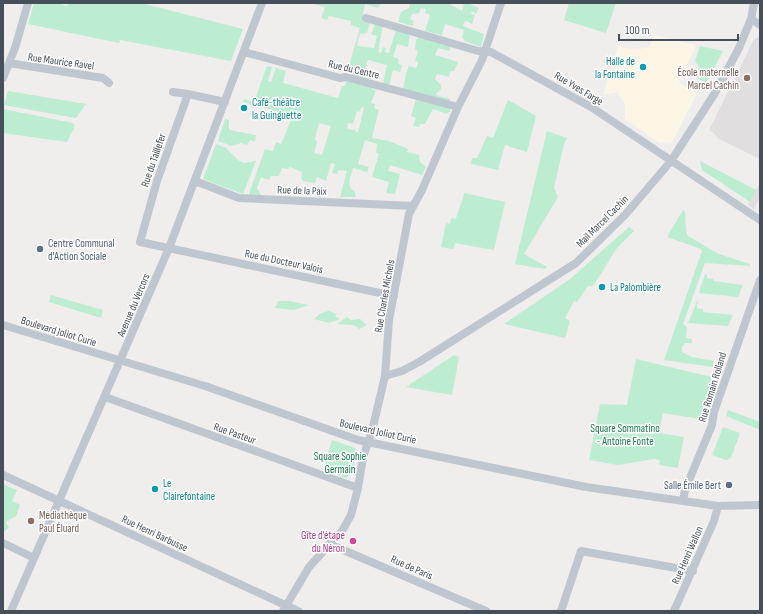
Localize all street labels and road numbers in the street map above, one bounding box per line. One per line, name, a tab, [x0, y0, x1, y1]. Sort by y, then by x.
street label: Rue Maurice Ravel	[27, 50, 95, 73]
street label: Rue du Centre	[327, 57, 381, 82]
street label: Rue Yves Farge	[552, 69, 605, 108]
street label: Rue du Taillefer	[138, 132, 169, 189]
street label: Rue de la Paix	[277, 183, 327, 198]
street label: Mail Marcel Cachin	[574, 192, 631, 250]
street label: Rue du Docteur Valois	[244, 247, 324, 276]
street label: Rue Charles Michels	[372, 259, 397, 333]
street label: Avenue du Vercors	[114, 272, 153, 340]
street label: Boulevard Joliot Curie	[19, 314, 98, 349]
street label: Rue Romain Rolland	[696, 350, 729, 424]
street label: Boulevard Joliot Curie	[338, 416, 418, 447]
street label: Rue Pasteur	[212, 420, 258, 447]
street label: Rue Henri Barbusse	[120, 513, 190, 554]
street label: Rue Henri Wallon	[669, 524, 706, 586]
street label: Rue de Paris	[389, 552, 435, 582]

